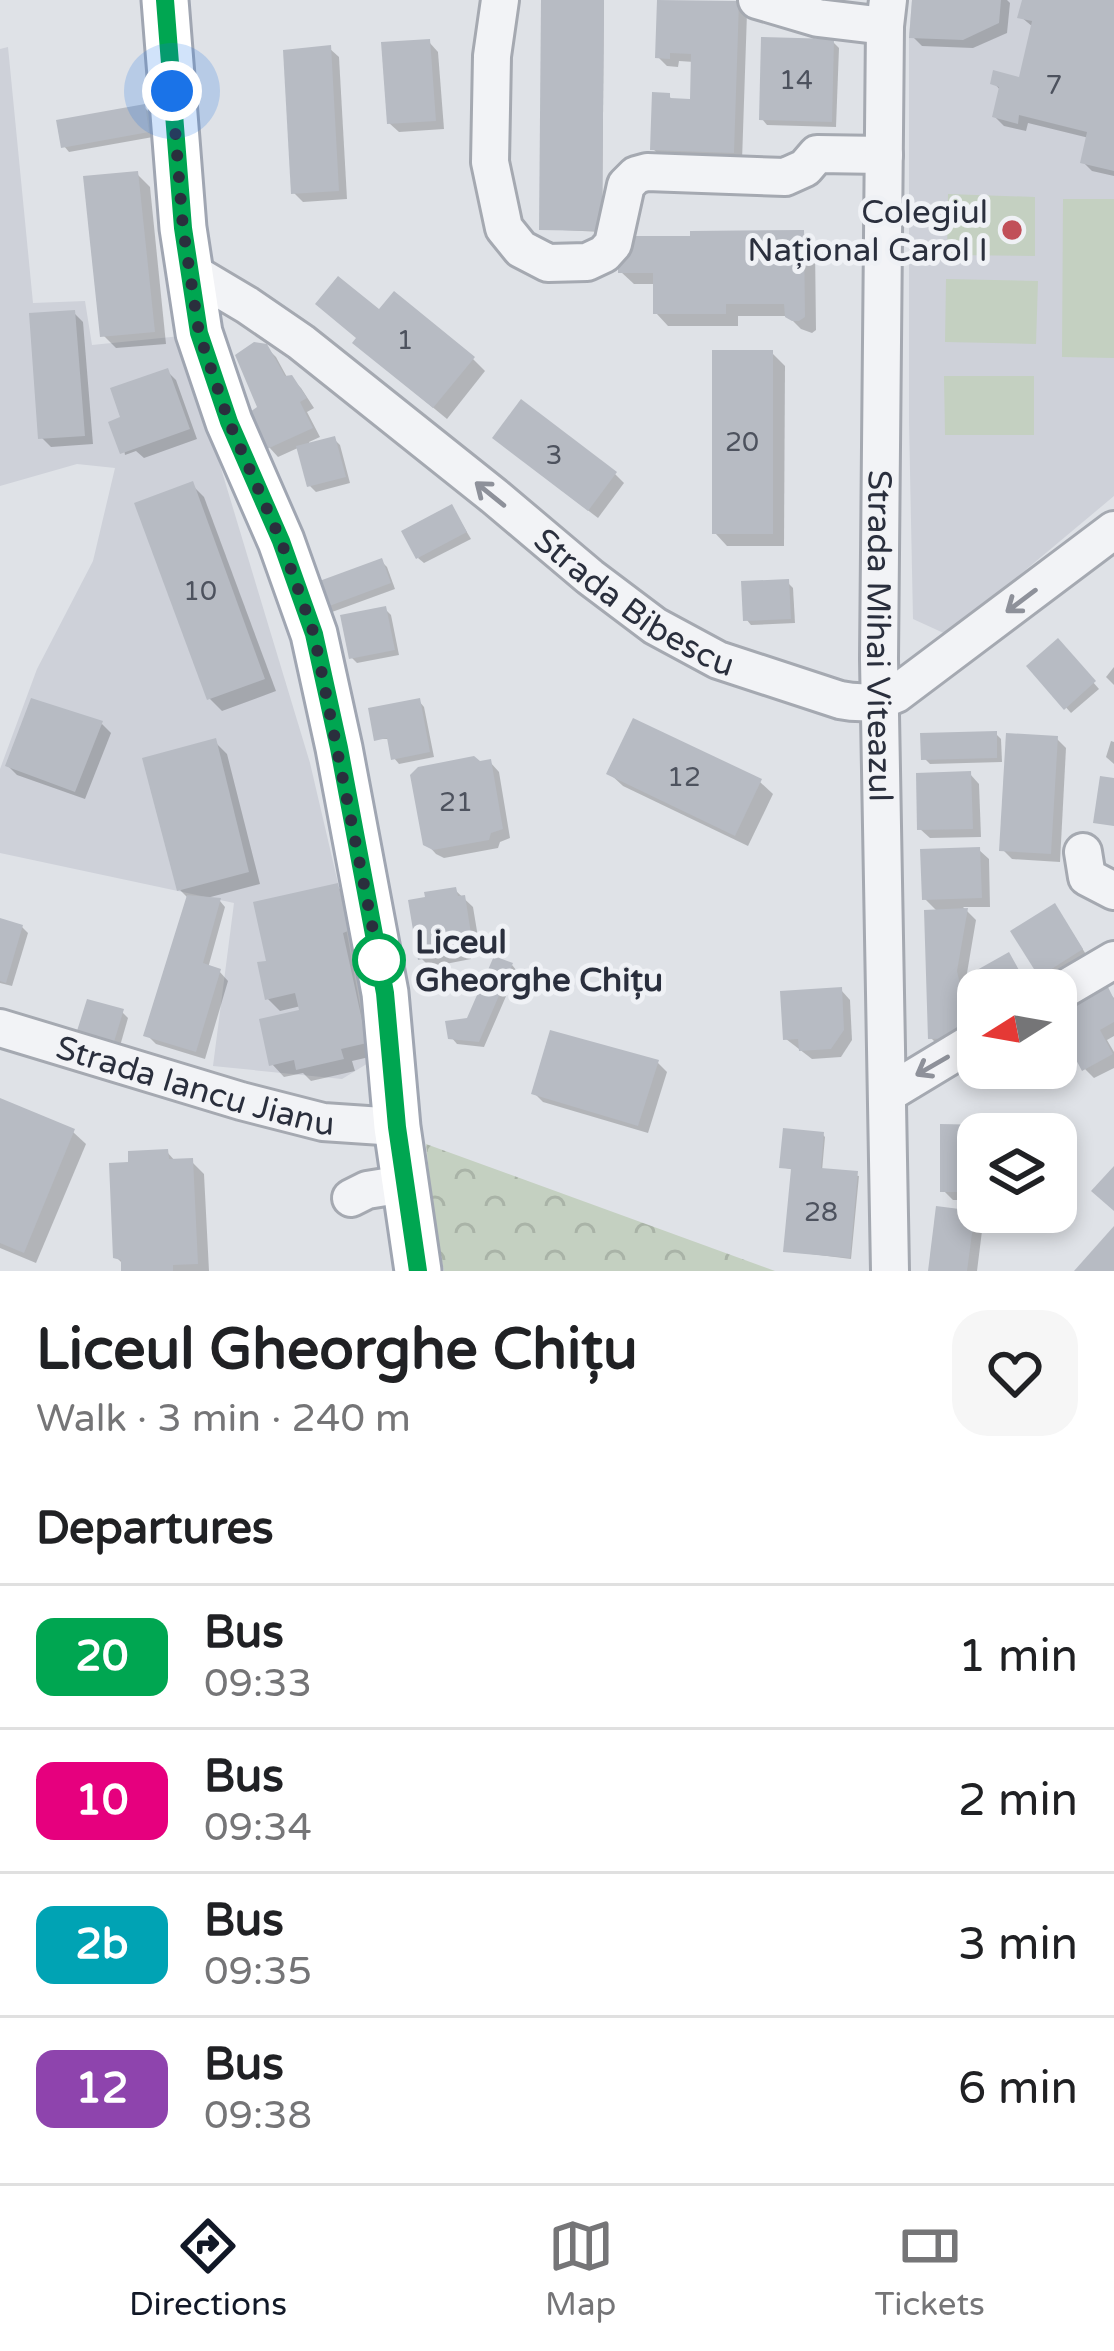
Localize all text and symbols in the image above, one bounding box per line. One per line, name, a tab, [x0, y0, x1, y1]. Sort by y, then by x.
your location	[142, 61, 202, 121]
house number: 14	[779, 64, 813, 97]
house number: 7	[1046, 69, 1062, 102]
place label: Colegiul Național Carol I	[747, 193, 988, 270]
marker: Colegiul Național Carol I	[999, 217, 1025, 243]
house number: 1	[397, 324, 413, 357]
house number: 20	[725, 426, 759, 459]
house number: 3	[546, 439, 562, 472]
street label: Strada Mihai Viteazul	[858, 470, 900, 802]
one-way arrow	[475, 481, 507, 507]
street label: Strada Bibescu	[526, 521, 739, 685]
house number: 10	[183, 575, 217, 608]
one-way arrow	[1005, 587, 1037, 613]
house number: 12	[667, 761, 701, 794]
house number: 21	[439, 786, 473, 819]
place label: Liceul Gheorghe Chițu	[415, 923, 663, 1000]
marker: Liceul Gheorghe Chițu	[354, 935, 404, 985]
north arrow	[957, 969, 1077, 1089]
map controls	[957, 969, 1077, 1233]
street label: Strada Iancu Jianu	[51, 1028, 336, 1144]
one-way arrow	[915, 1055, 950, 1079]
button: layers	[957, 1113, 1077, 1233]
house number: 28	[804, 1196, 838, 1229]
button: heart	[952, 1310, 1078, 1436]
text: Liceul Gheorghe Chițu	[36, 1316, 638, 1384]
text: Walk · 3 min · 240 m	[36, 1395, 411, 1442]
text: Departures	[36, 1502, 274, 1556]
text: Bus	[204, 1606, 284, 1660]
text: 1 min	[958, 1630, 1078, 1684]
text: 20	[76, 1631, 128, 1682]
text: 09:33	[204, 1660, 312, 1707]
text: Bus	[204, 1750, 284, 1804]
text: 2 min	[958, 1774, 1078, 1828]
text: 10	[76, 1775, 128, 1826]
text: 09:34	[204, 1804, 312, 1851]
text: Bus	[204, 1894, 284, 1948]
text: 3 min	[958, 1918, 1078, 1972]
text: 2b	[76, 1919, 128, 1970]
text: 09:35	[204, 1948, 312, 1995]
text: Bus	[204, 2038, 284, 2092]
text: 6 min	[958, 2062, 1078, 2116]
text: 12	[76, 2063, 128, 2114]
text: 09:38	[204, 2092, 312, 2139]
tab: Directions	[129, 2213, 287, 2324]
tab: Map	[545, 2213, 616, 2324]
tab: Tickets	[875, 2213, 985, 2324]

